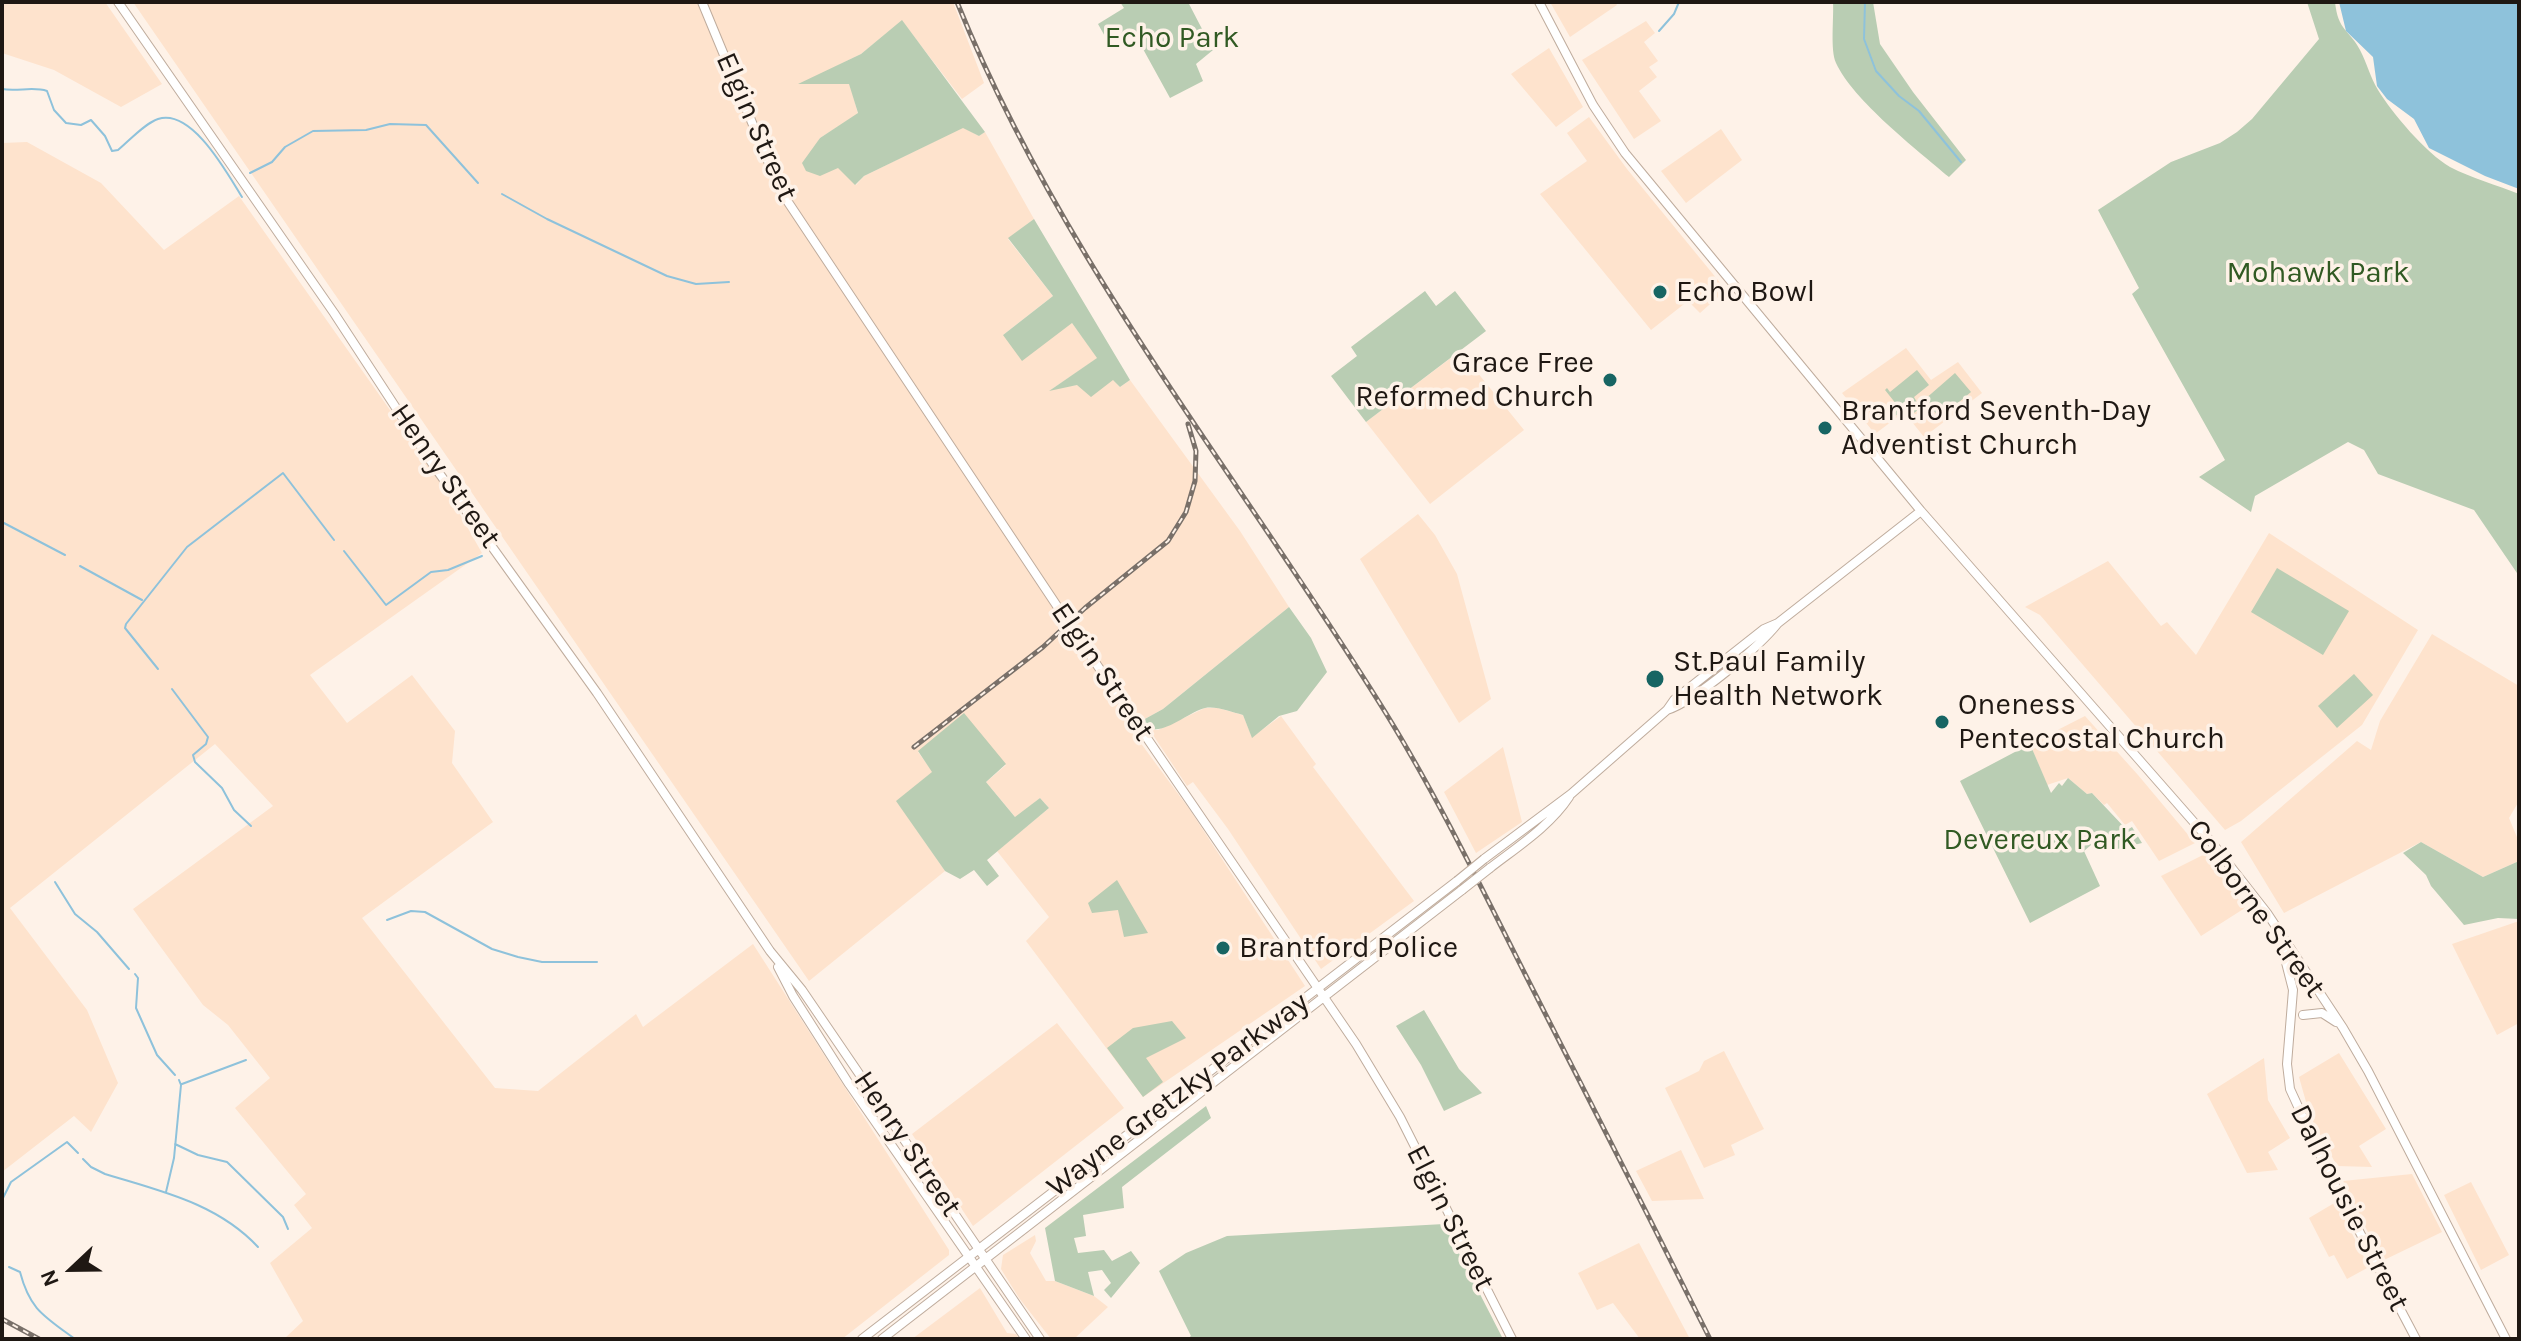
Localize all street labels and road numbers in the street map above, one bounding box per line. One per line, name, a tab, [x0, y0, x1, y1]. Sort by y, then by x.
street label: Elgin Street	[707, 47, 805, 207]
street label: Henry Street	[382, 397, 508, 555]
street label: Elgin Street	[1043, 596, 1161, 748]
street label: Colborne Street	[2179, 813, 2333, 1005]
street label: Wayne Gretzky Parkway	[1040, 985, 1316, 1205]
street label: Henry Street	[845, 1064, 969, 1224]
street label: Dalhousie Street	[2281, 1099, 2417, 1317]
street label: Elgin Street	[1398, 1139, 1502, 1297]

